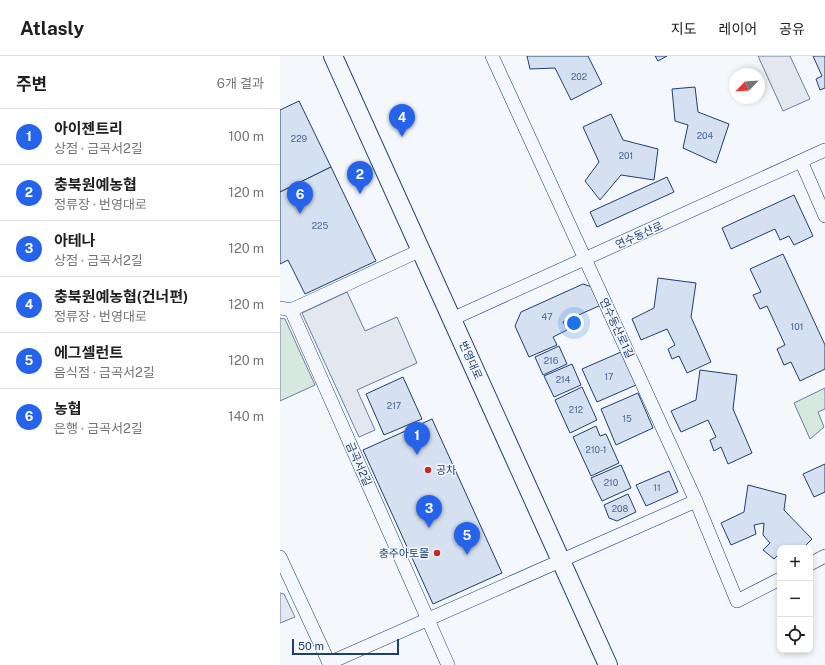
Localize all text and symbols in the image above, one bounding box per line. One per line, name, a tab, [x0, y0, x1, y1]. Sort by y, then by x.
text: Atlasly	[20, 17, 84, 39]
text: 지도	[671, 21, 697, 37]
text: 레이어	[719, 21, 757, 37]
text: 공유	[779, 21, 805, 37]
north arrow	[729, 68, 765, 104]
house number: 202	[571, 71, 587, 82]
text: 주변	[16, 74, 47, 94]
text: 6개 결과	[217, 76, 264, 91]
pin: 4	[389, 104, 415, 137]
text: 아이젠트리	[54, 120, 123, 137]
text: 1	[26, 129, 32, 144]
text: 100 m	[228, 129, 264, 144]
house number: 204	[697, 130, 714, 141]
house number: 229	[291, 133, 308, 144]
text: 상점 · 금곡서2길	[54, 141, 143, 156]
house number: 201	[619, 150, 633, 161]
pin: 2	[347, 161, 373, 194]
text: 충북원예농협	[54, 176, 137, 193]
pin: 6	[287, 181, 313, 214]
text: 2	[25, 185, 33, 200]
text: 120 m	[229, 185, 264, 200]
text: 정류장 · 번영대로	[54, 197, 147, 212]
street label: 연수동산로	[613, 219, 665, 251]
house number: 225	[312, 220, 328, 231]
text: 아테나	[54, 232, 95, 249]
text: 3	[25, 241, 33, 256]
text: 120 m	[229, 241, 264, 256]
text: 상점 · 금곡서2길	[54, 253, 143, 268]
text: 충북원예농협(건너편)	[54, 288, 188, 305]
street label: 연수동산로1길	[598, 296, 636, 360]
text: 4	[25, 297, 33, 312]
text: 120 m	[229, 297, 264, 312]
text: 정류장 · 번영대로	[54, 309, 147, 324]
house number: 47	[541, 311, 553, 322]
your location	[564, 313, 584, 333]
house number: 101	[791, 321, 803, 332]
street label: 번영대로	[457, 339, 485, 381]
text: 에그셀런트	[54, 344, 123, 361]
text: 5	[25, 353, 33, 368]
text: 120 m	[229, 353, 264, 368]
house number: 216	[544, 355, 559, 366]
text: 음식점 · 금곡서2길	[54, 365, 155, 380]
house number: 17	[604, 371, 614, 382]
house number: 214	[556, 374, 571, 385]
text: 농협	[54, 400, 82, 417]
house number: 217	[387, 400, 401, 411]
house number: 212	[569, 404, 583, 415]
text: 6	[25, 409, 33, 424]
text: 140 m	[228, 409, 264, 424]
house number: 15	[622, 413, 632, 424]
text: 은행 · 금곡서2길	[54, 421, 143, 436]
pin: 1	[404, 422, 430, 455]
street label: 금곡서2길	[344, 440, 374, 488]
house number: 210-1	[586, 444, 606, 455]
place label: 공차	[436, 464, 456, 476]
marker: 공차	[423, 465, 433, 475]
house number: 210	[604, 477, 619, 488]
house number: 11	[653, 482, 661, 493]
pin: 3	[416, 495, 442, 528]
house number: 208	[612, 503, 628, 514]
pin: 5	[454, 522, 480, 555]
map controls	[777, 545, 813, 653]
button: +	[777, 545, 813, 581]
place label: 충주아토몰	[378, 547, 429, 559]
marker: 충주아토몰	[432, 548, 442, 558]
button: −	[777, 581, 813, 617]
button: locate	[777, 617, 813, 653]
scale bar	[292, 637, 399, 656]
text: 50 m	[298, 640, 324, 652]

